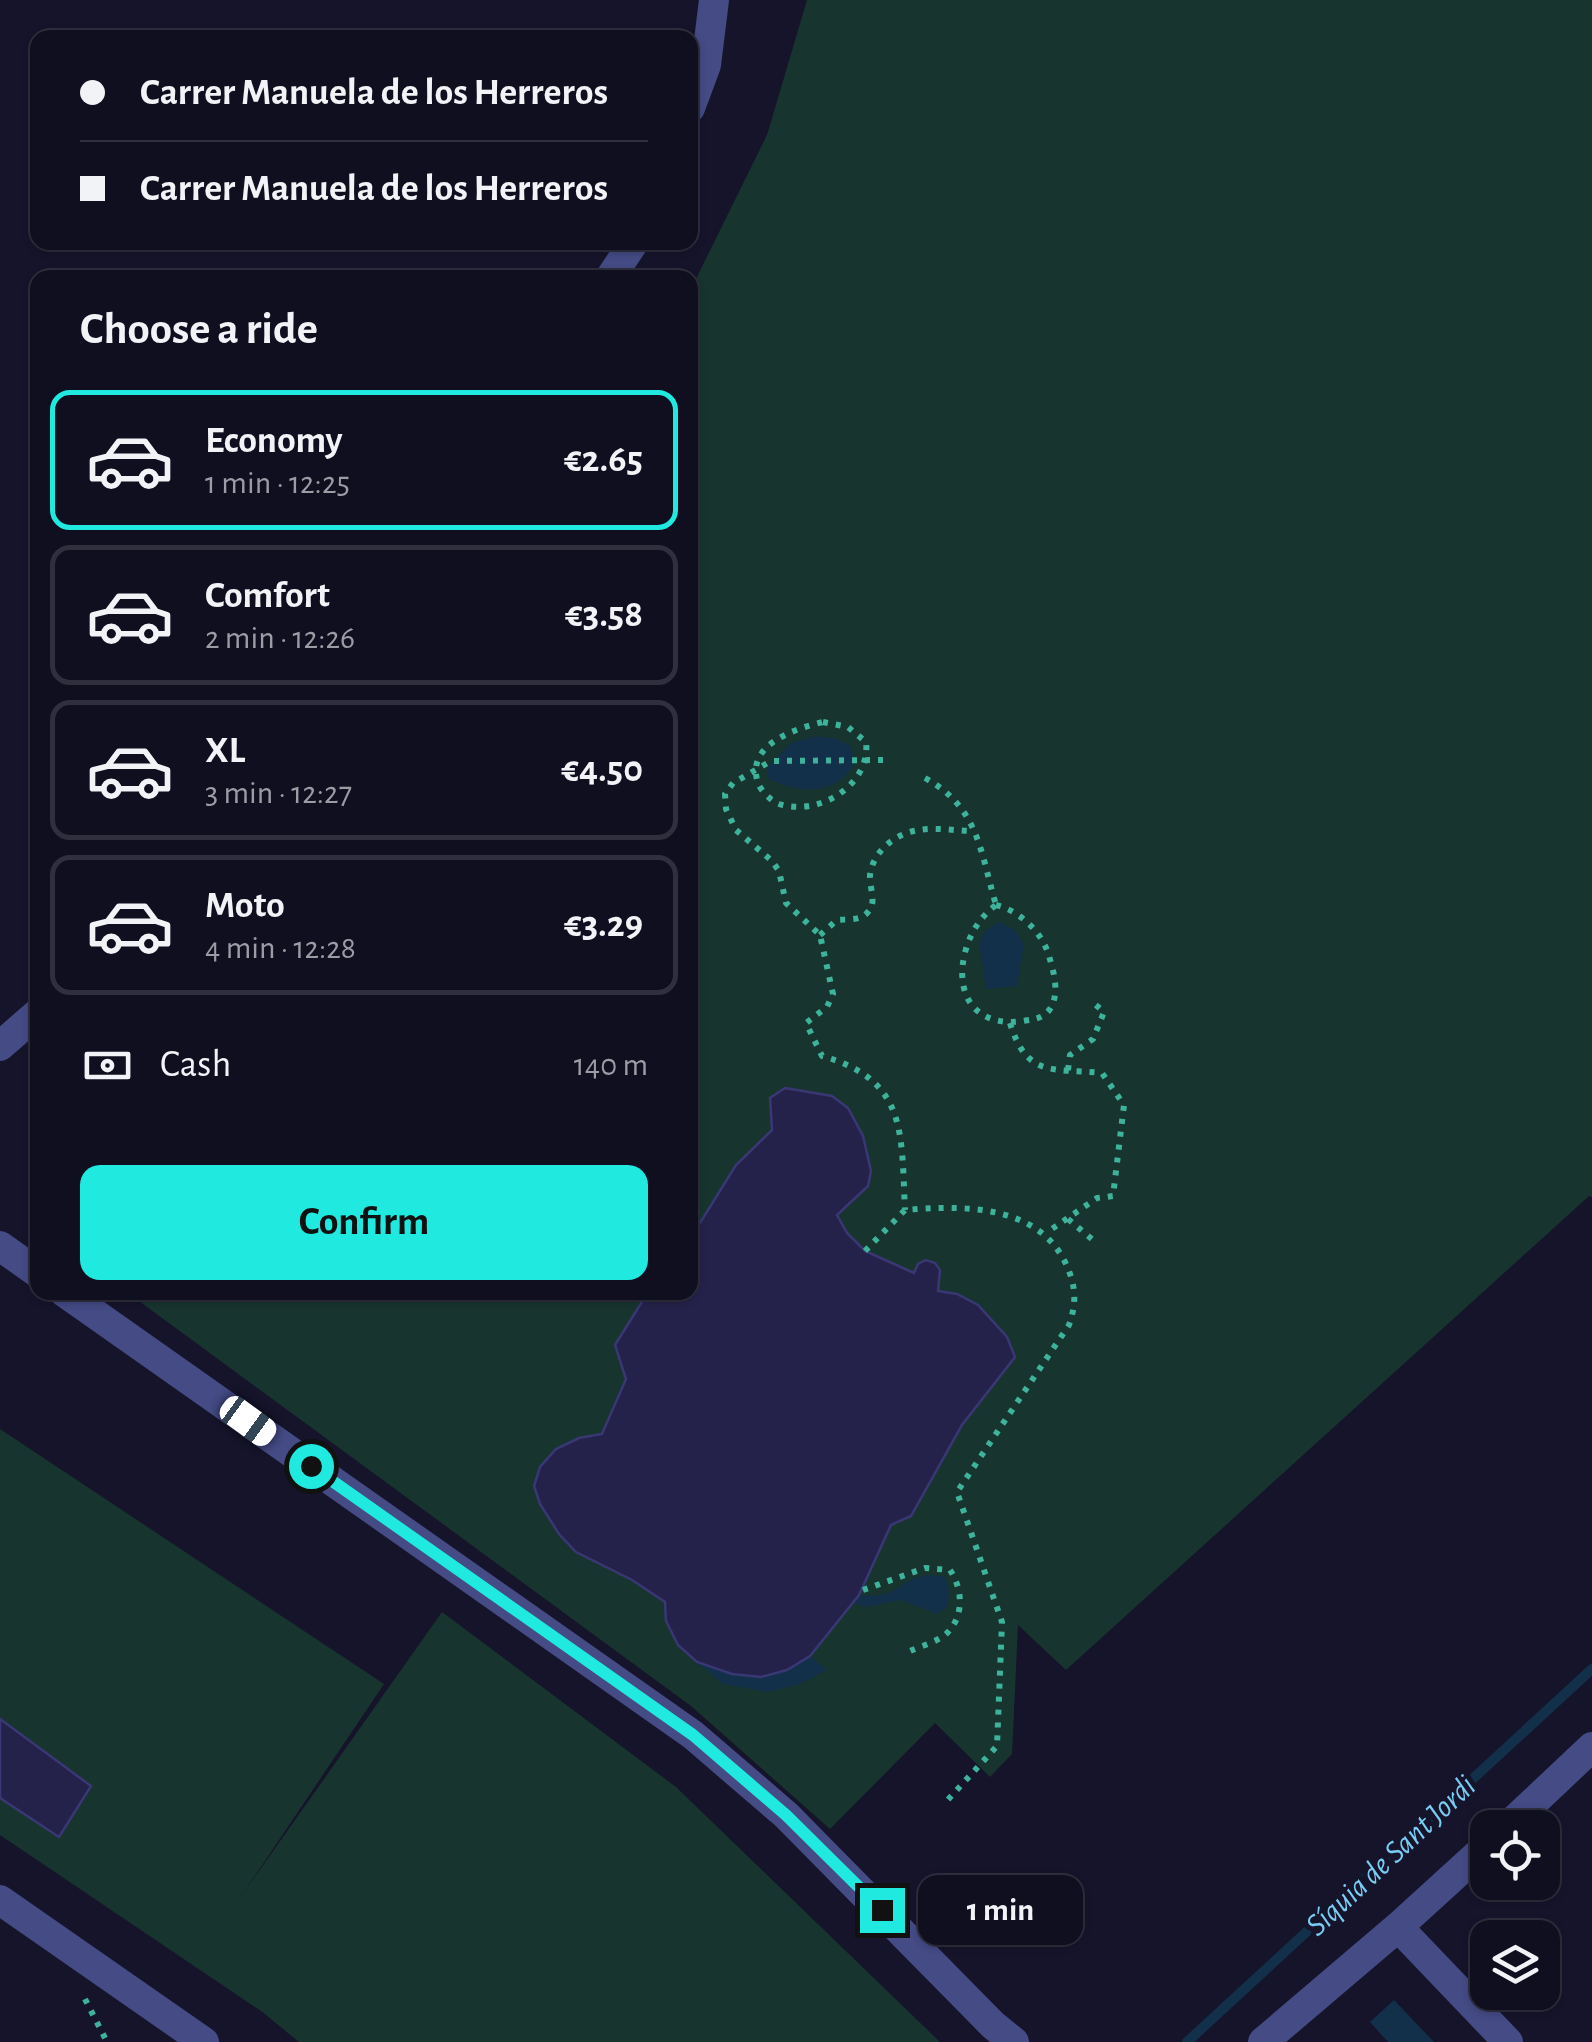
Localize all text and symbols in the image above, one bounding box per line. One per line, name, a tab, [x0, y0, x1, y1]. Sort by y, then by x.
text: Carrer Manuela de los Herreros	[140, 74, 608, 112]
text: Carrer Manuela de los Herreros	[140, 170, 608, 208]
text: Choose a ride	[80, 307, 318, 352]
icon: car	[85, 415, 175, 505]
text: Economy	[205, 422, 343, 460]
text: €2.65	[564, 441, 643, 479]
text: 1 min · 12:25	[205, 467, 350, 499]
icon: car	[85, 570, 175, 660]
text: Comfort	[205, 577, 330, 615]
text: €3.58	[565, 596, 643, 634]
text: 2 min · 12:26	[205, 622, 355, 654]
icon: car	[85, 725, 175, 815]
text: XL	[205, 732, 245, 770]
text: €4.50	[561, 751, 643, 789]
text: 3 min · 12:27	[205, 777, 352, 809]
icon: car	[85, 880, 175, 970]
text: Moto	[205, 887, 285, 925]
text: €3.29	[564, 906, 643, 944]
text: 4 min · 12:28	[205, 932, 356, 964]
icon: cash	[80, 1038, 135, 1093]
text: Cash	[160, 1046, 231, 1084]
text: 140 m	[574, 1049, 648, 1081]
button: Confirm	[80, 1165, 648, 1280]
car	[215, 1391, 281, 1451]
route start	[289, 1444, 334, 1489]
water label: Síquia de Sant Jordi	[1300, 1769, 1482, 1942]
map controls	[1470, 1810, 1560, 2010]
button: locate	[1470, 1810, 1560, 1900]
callout: 1 min	[917, 1875, 1082, 1945]
route end	[860, 1888, 905, 1933]
text: 1 min	[967, 1894, 1034, 1926]
button: layers	[1470, 1920, 1560, 2010]

